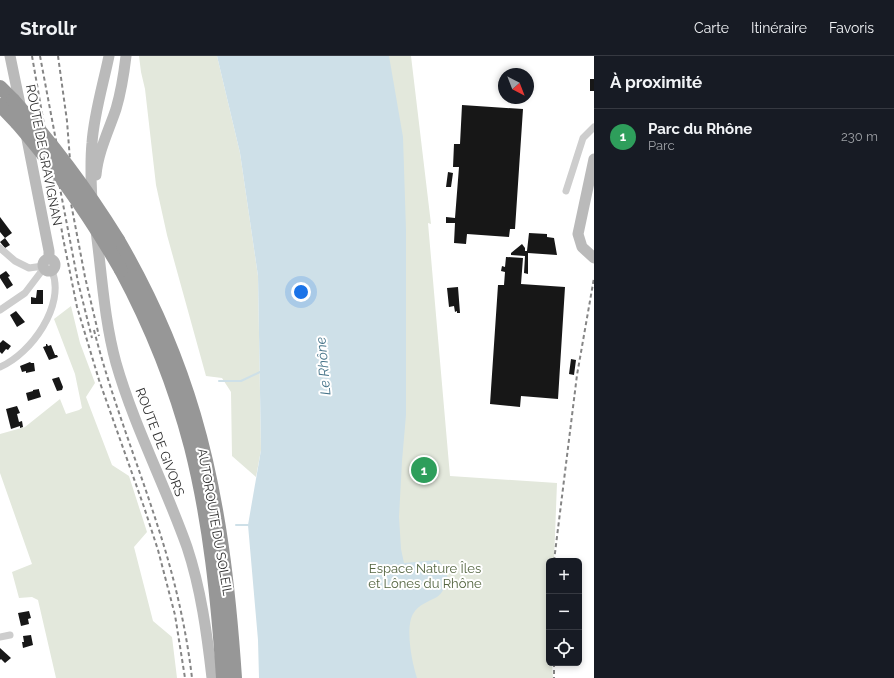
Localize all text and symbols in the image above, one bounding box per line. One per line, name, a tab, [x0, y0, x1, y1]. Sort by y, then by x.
text: Strollr	[20, 17, 77, 39]
text: Carte	[694, 20, 729, 36]
text: Itinéraire	[751, 20, 807, 36]
text: Favoris	[829, 20, 874, 36]
north arrow	[498, 68, 534, 104]
text: À proximité	[610, 72, 702, 92]
street label: ROUTE DE GRAVIGNAN	[23, 83, 65, 227]
text: Parc du Rhône	[648, 120, 752, 138]
text: 1	[620, 129, 626, 144]
text: 230 m	[841, 129, 878, 144]
text: Parc	[648, 138, 675, 153]
your location	[291, 282, 311, 302]
water label: Le Rhône	[312, 336, 334, 396]
street label: ROUTE DE GIVORS	[132, 386, 188, 498]
street label: AUTOROUTE DU SOLEIL	[195, 447, 235, 597]
pin: 1	[411, 455, 437, 485]
map controls	[546, 558, 582, 666]
button: +	[546, 558, 582, 594]
park label: Espace Nature Îles et Lônes du Rhône	[368, 561, 482, 591]
button: −	[546, 594, 582, 630]
button: locate	[546, 630, 582, 666]

